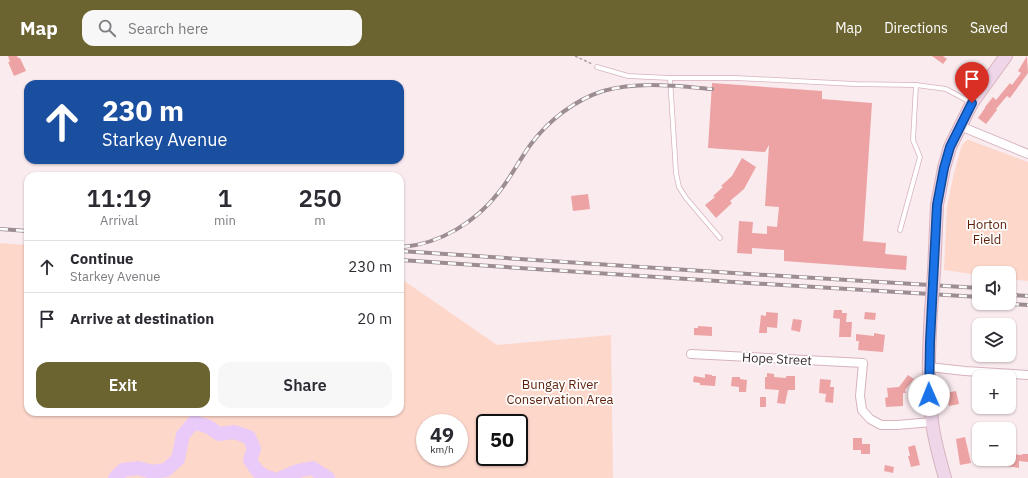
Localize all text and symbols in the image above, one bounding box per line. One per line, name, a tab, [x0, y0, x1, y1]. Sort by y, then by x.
search box	[82, 10, 362, 46]
text: Map	[20, 16, 58, 40]
icon: search	[96, 17, 118, 39]
text: Search here	[128, 19, 208, 38]
text: Map	[835, 19, 862, 37]
text: Directions	[884, 19, 948, 37]
text: Saved	[970, 19, 1008, 37]
pin	[955, 62, 989, 103]
icon: arrive	[961, 68, 983, 90]
text: 230 m	[102, 92, 184, 129]
icon: ahead	[36, 96, 88, 148]
text: Starkey Avenue	[102, 128, 227, 151]
text: 11:19	[86, 182, 152, 214]
text: 1	[218, 182, 232, 214]
text: 250	[298, 182, 342, 214]
text: Arrival	[100, 212, 138, 229]
text: min	[214, 212, 236, 229]
text: m	[314, 212, 326, 229]
park label: Horton Field	[967, 216, 1007, 248]
text: Continue	[70, 249, 134, 268]
icon: ahead	[36, 256, 58, 278]
text: 230 m	[348, 257, 392, 276]
map controls	[972, 266, 1016, 466]
button: sound	[972, 266, 1016, 310]
text: Starkey Avenue	[70, 268, 161, 285]
icon: arrive	[36, 308, 58, 330]
text: Arrive at destination	[70, 309, 214, 328]
text: 20 m	[357, 309, 392, 328]
button: layers	[972, 318, 1016, 362]
street label: Hope Street	[742, 349, 812, 369]
button: Exit	[36, 362, 210, 408]
button: Share	[218, 362, 392, 408]
button: +	[972, 370, 1016, 414]
position arrow	[908, 374, 950, 416]
park label: Bungay River Conservation Area	[507, 376, 614, 408]
speed limit sign: 50	[476, 414, 528, 466]
text: 49	[430, 421, 454, 448]
button: −	[972, 422, 1016, 466]
text: km/h	[430, 443, 454, 456]

